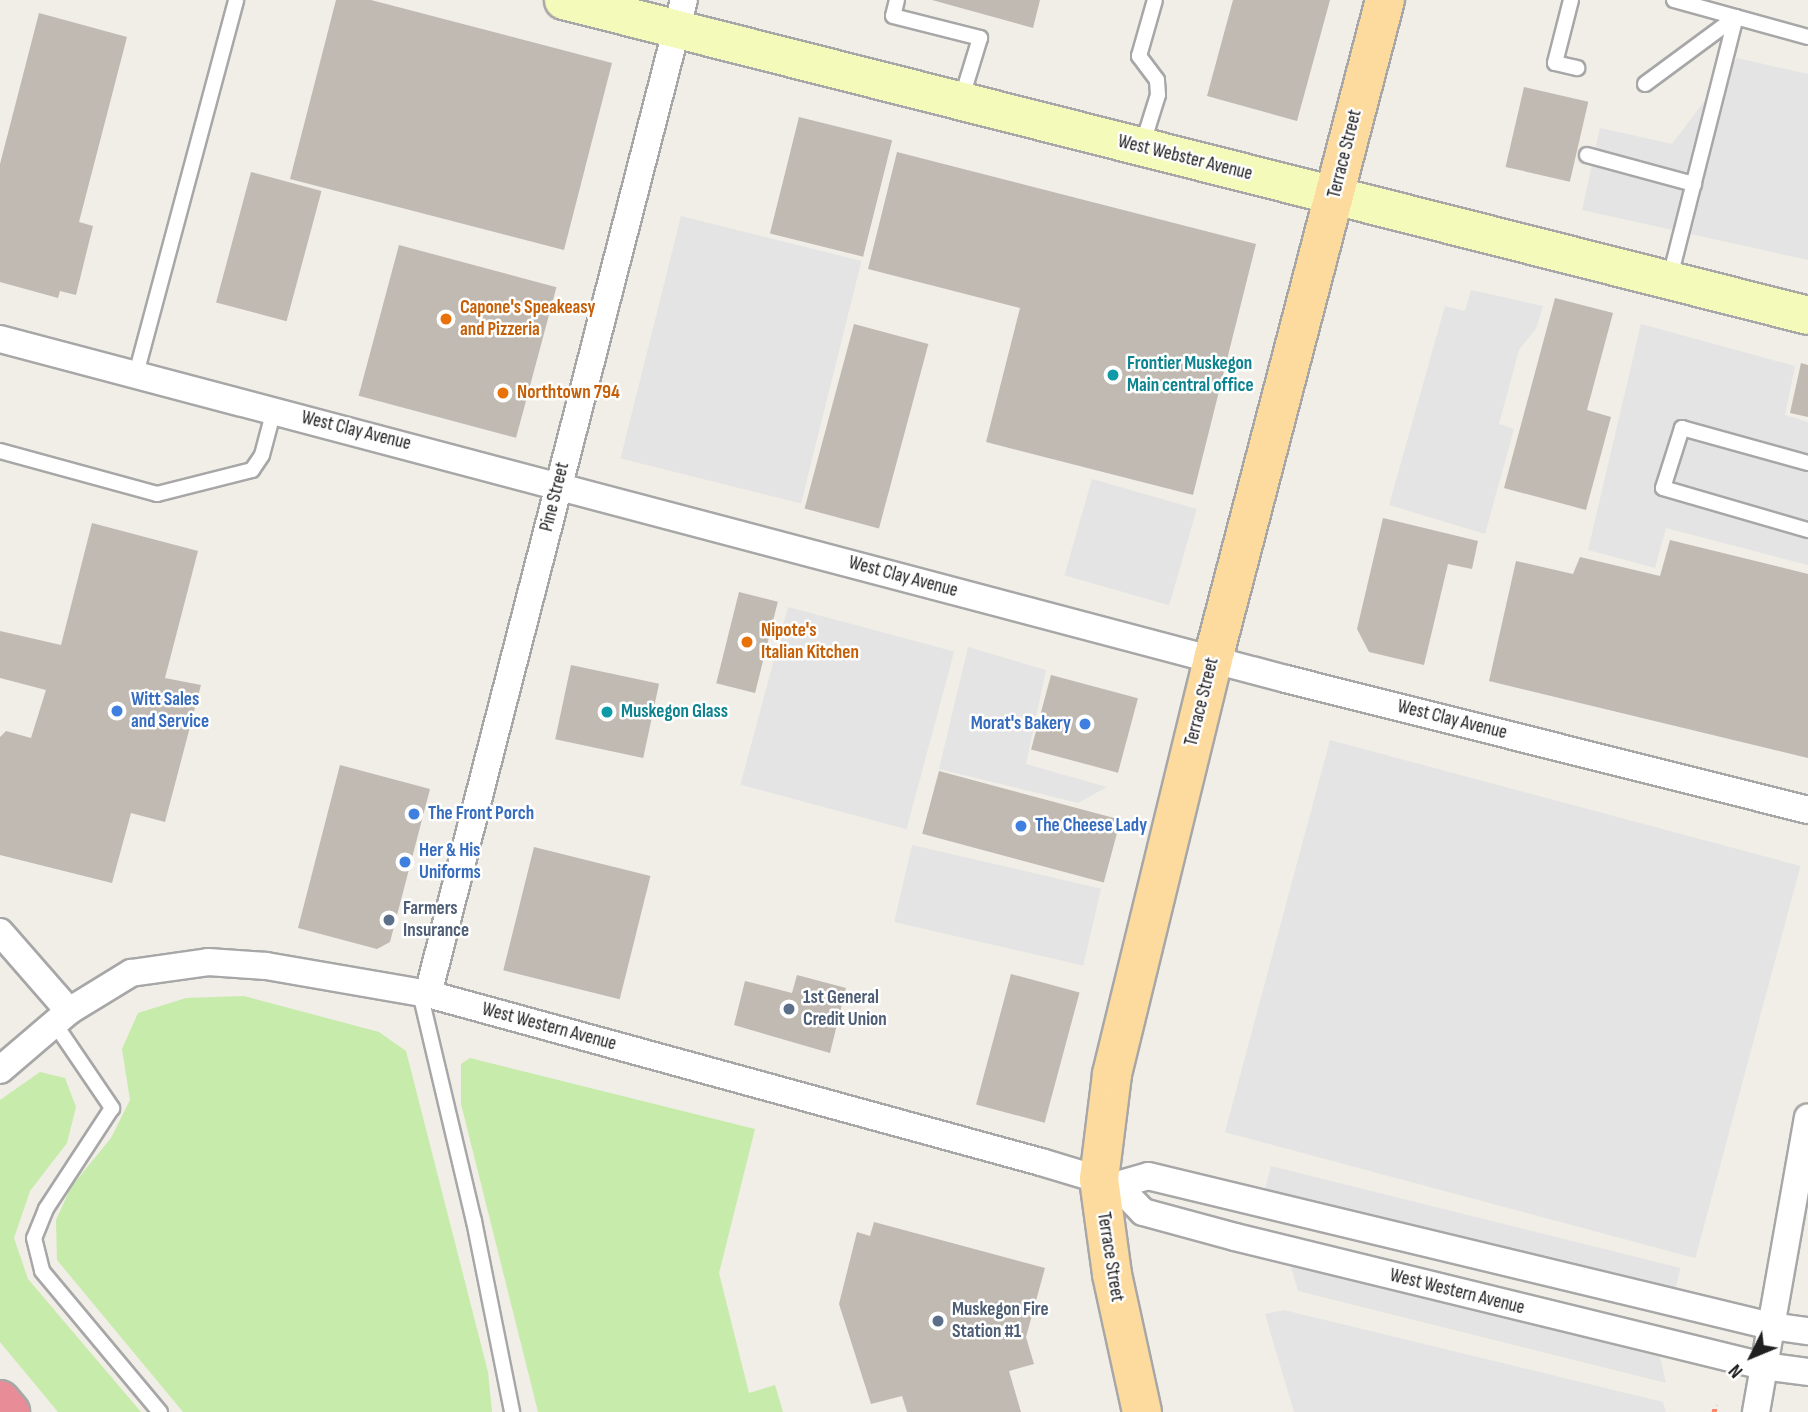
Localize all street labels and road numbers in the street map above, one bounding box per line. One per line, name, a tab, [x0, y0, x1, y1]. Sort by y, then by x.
street label: Terrace Street	[1323, 107, 1367, 201]
street label: West Webster Avenue	[1115, 130, 1255, 186]
street label: West Clay Avenue	[299, 406, 413, 456]
street label: Pine Street	[535, 460, 575, 534]
street label: West Clay Avenue	[846, 551, 960, 603]
street label: Terrace Street	[1180, 655, 1224, 749]
street label: West Clay Avenue	[1395, 695, 1509, 745]
street label: West Western Avenue	[479, 998, 619, 1056]
street label: Terrace Street	[1092, 1211, 1128, 1303]
street label: West Western Avenue	[1387, 1264, 1527, 1320]

